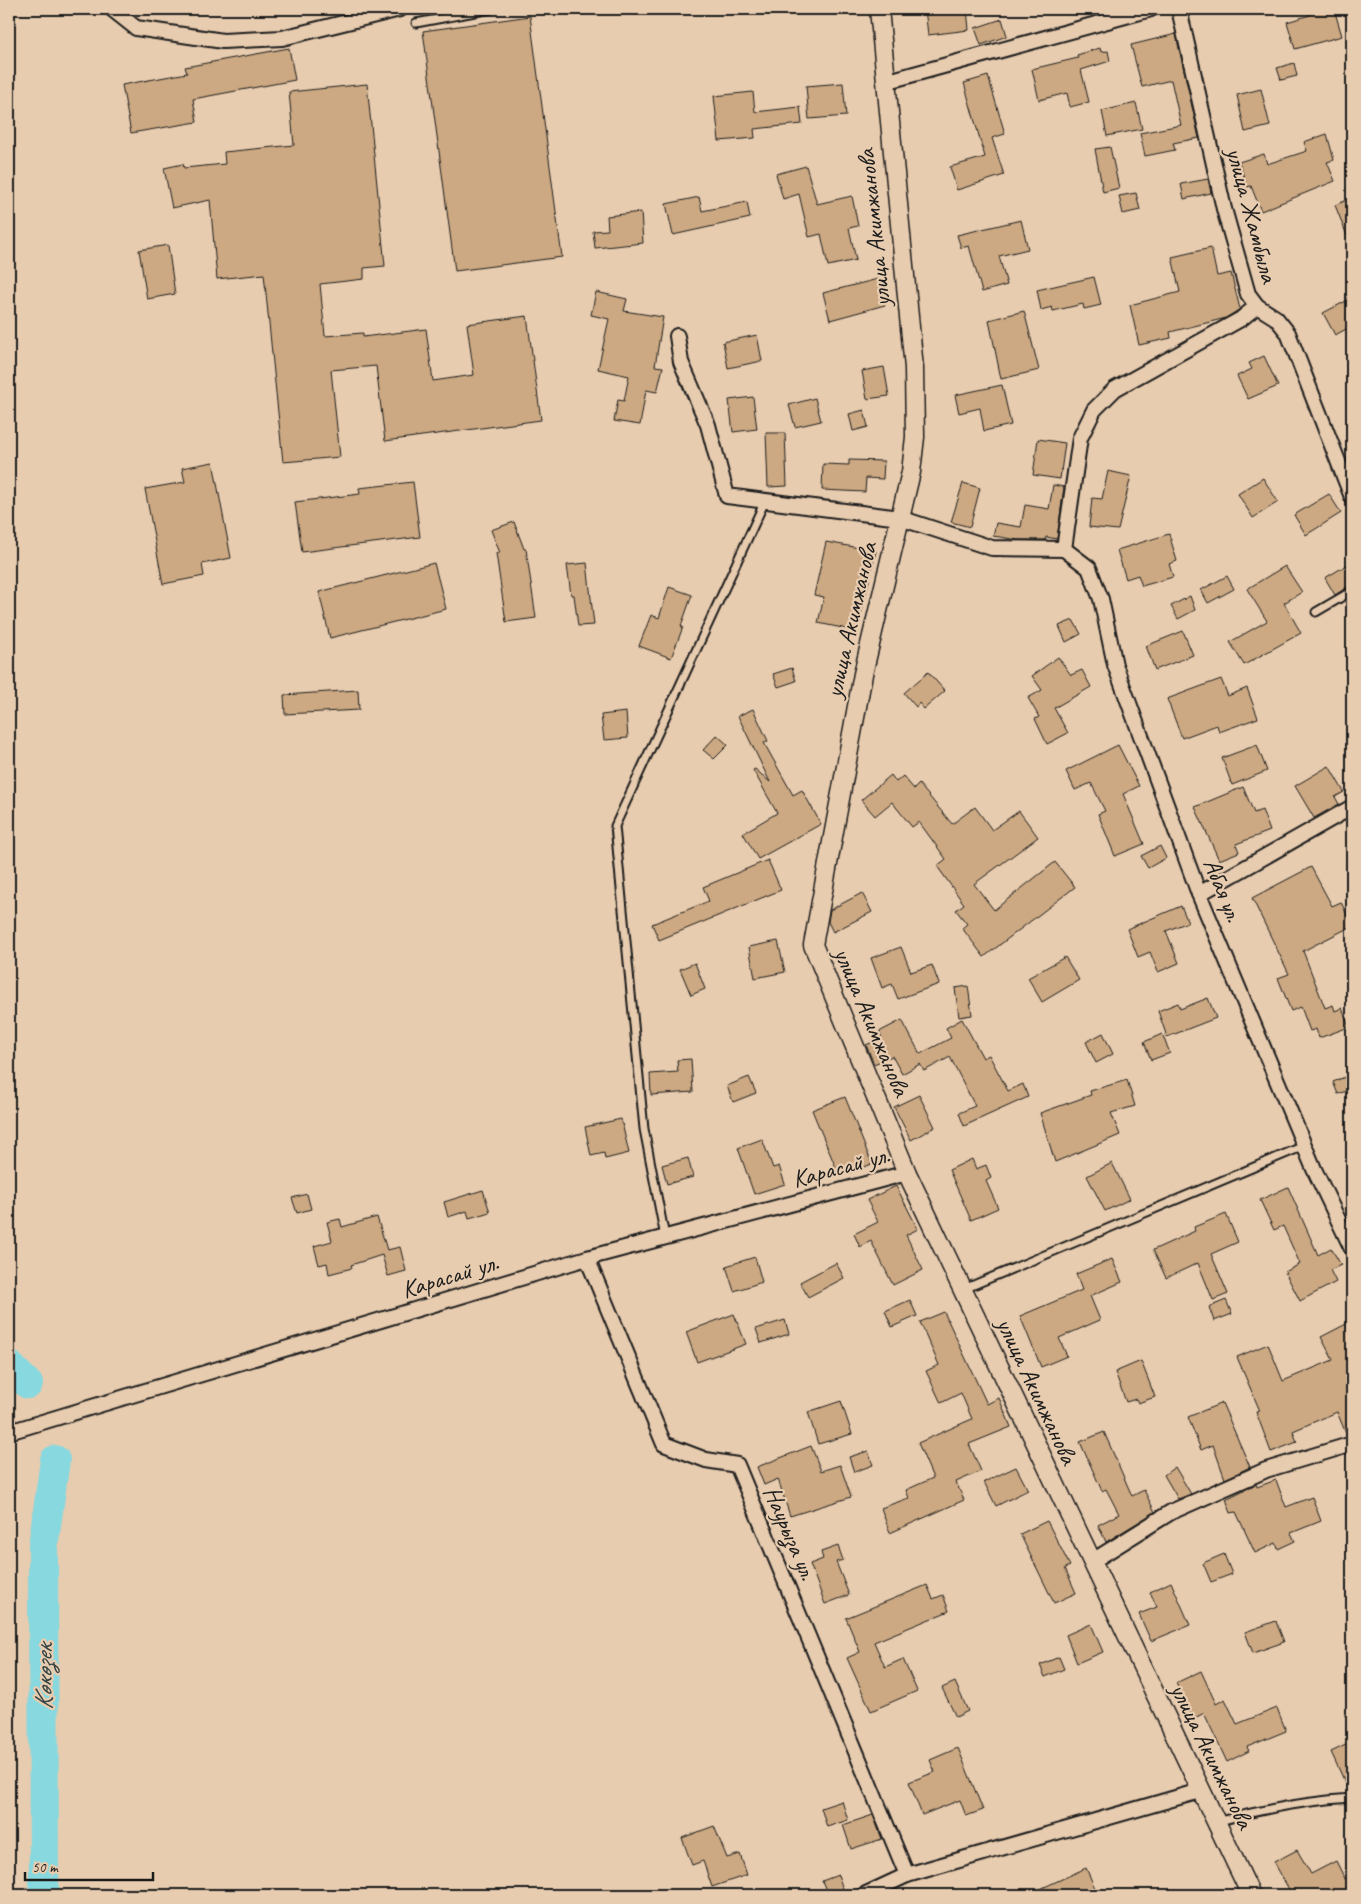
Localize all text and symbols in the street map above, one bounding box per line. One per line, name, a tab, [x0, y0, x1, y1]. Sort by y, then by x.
street label: улица Жамбыла	[1218, 142, 1286, 288]
street label: улица Акимжанова	[850, 146, 898, 310]
street label: улица Акимжанова	[817, 537, 885, 703]
street label: Абая ул.	[1196, 853, 1250, 927]
street label: улица Акимжанова	[826, 941, 918, 1103]
street label: Карасай ул.	[789, 1139, 893, 1195]
street label: Карасай ул.	[398, 1246, 502, 1306]
street label: улица Акимжанова	[988, 1311, 1086, 1471]
street label: Наурыза ул.	[755, 1481, 824, 1585]
water label: Көкөзек	[27, 1640, 60, 1710]
street label: улица Акимжанова	[1162, 1676, 1262, 1836]
scale bar	[25, 1849, 152, 1881]
text: 50 m	[32, 1858, 59, 1877]

